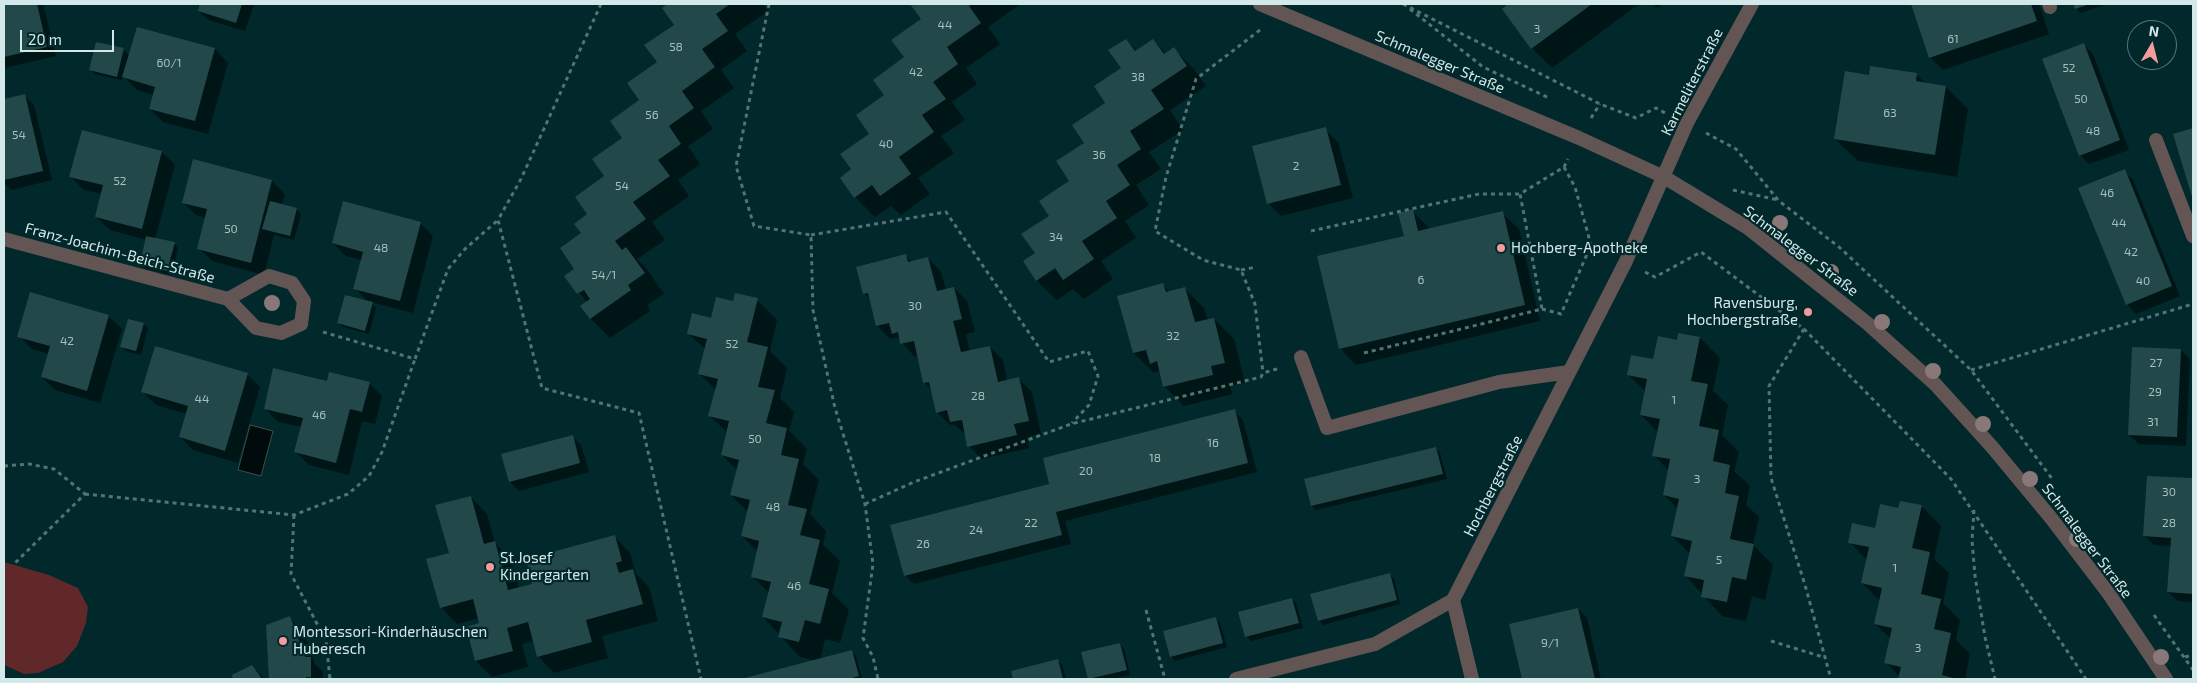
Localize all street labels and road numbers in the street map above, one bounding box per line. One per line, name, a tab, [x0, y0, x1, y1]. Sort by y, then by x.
street label: Karmeliterstraße	[1657, 25, 1727, 139]
street label: Schmalegger Straße	[1373, 27, 1507, 97]
street label: Schmalegger Straße	[1740, 202, 1862, 300]
street label: Franz-Joachim-Beich-Straße	[23, 219, 217, 287]
street label: Hochbergstraße	[1460, 432, 1526, 540]
street label: Schmalegger Straße	[2038, 480, 2136, 602]

